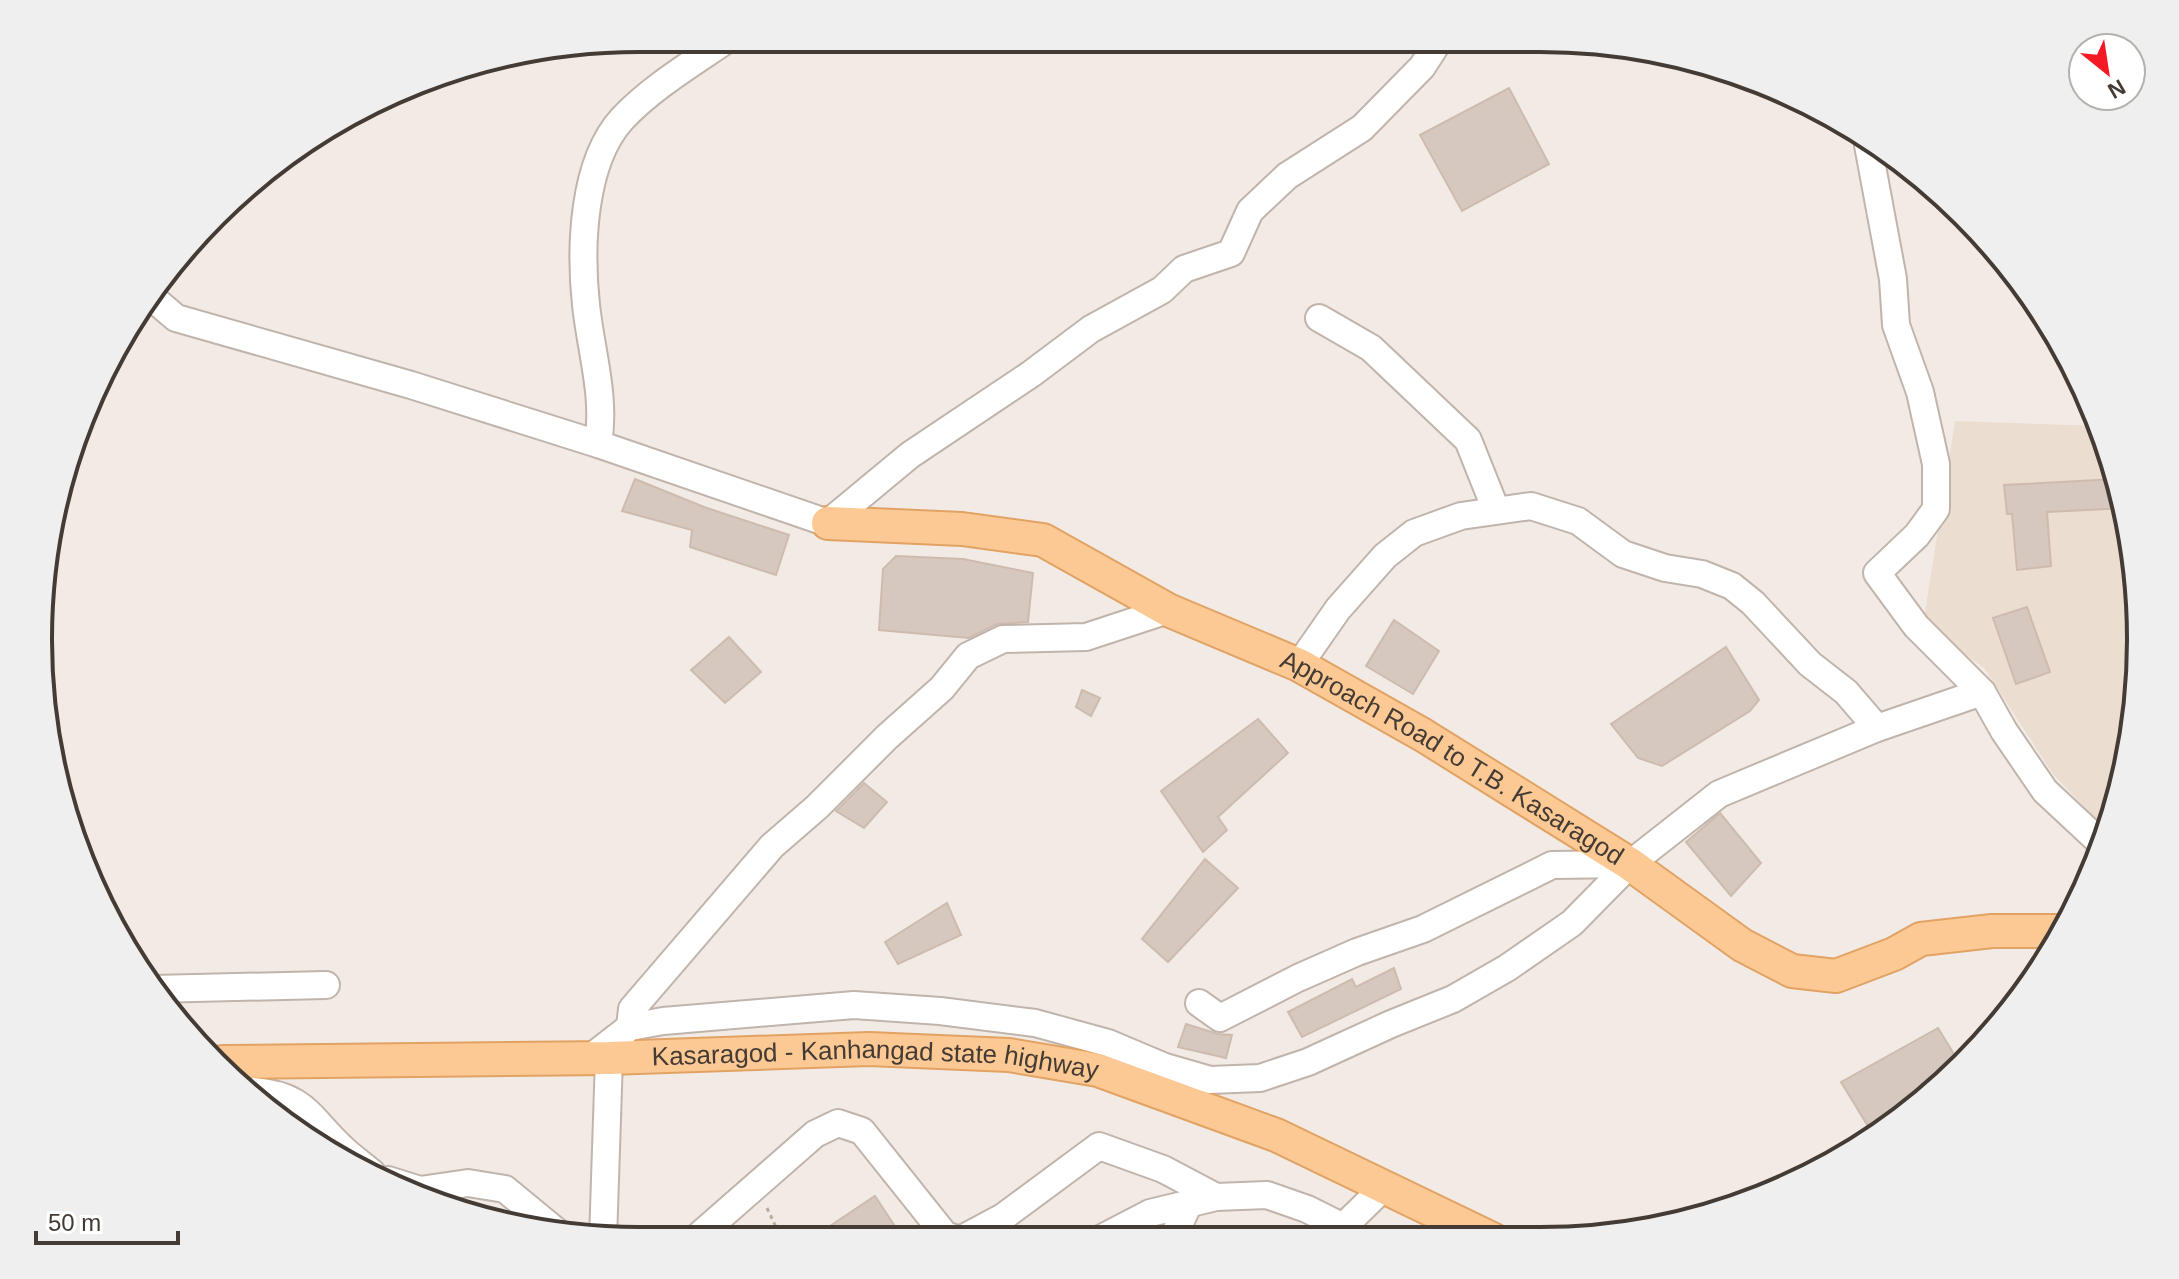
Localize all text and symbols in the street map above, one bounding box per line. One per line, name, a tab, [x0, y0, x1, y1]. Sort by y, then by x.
north arrow	[2067, 32, 2147, 112]
text: N	[2104, 74, 2130, 104]
street label: Approach Road to T.B. Kasaragod	[1276, 644, 1629, 871]
street label: Kasaragod - Kanhangad state highway	[651, 1034, 1101, 1085]
scale bar	[36, 1195, 178, 1245]
text: 50 m	[48, 1209, 101, 1236]

